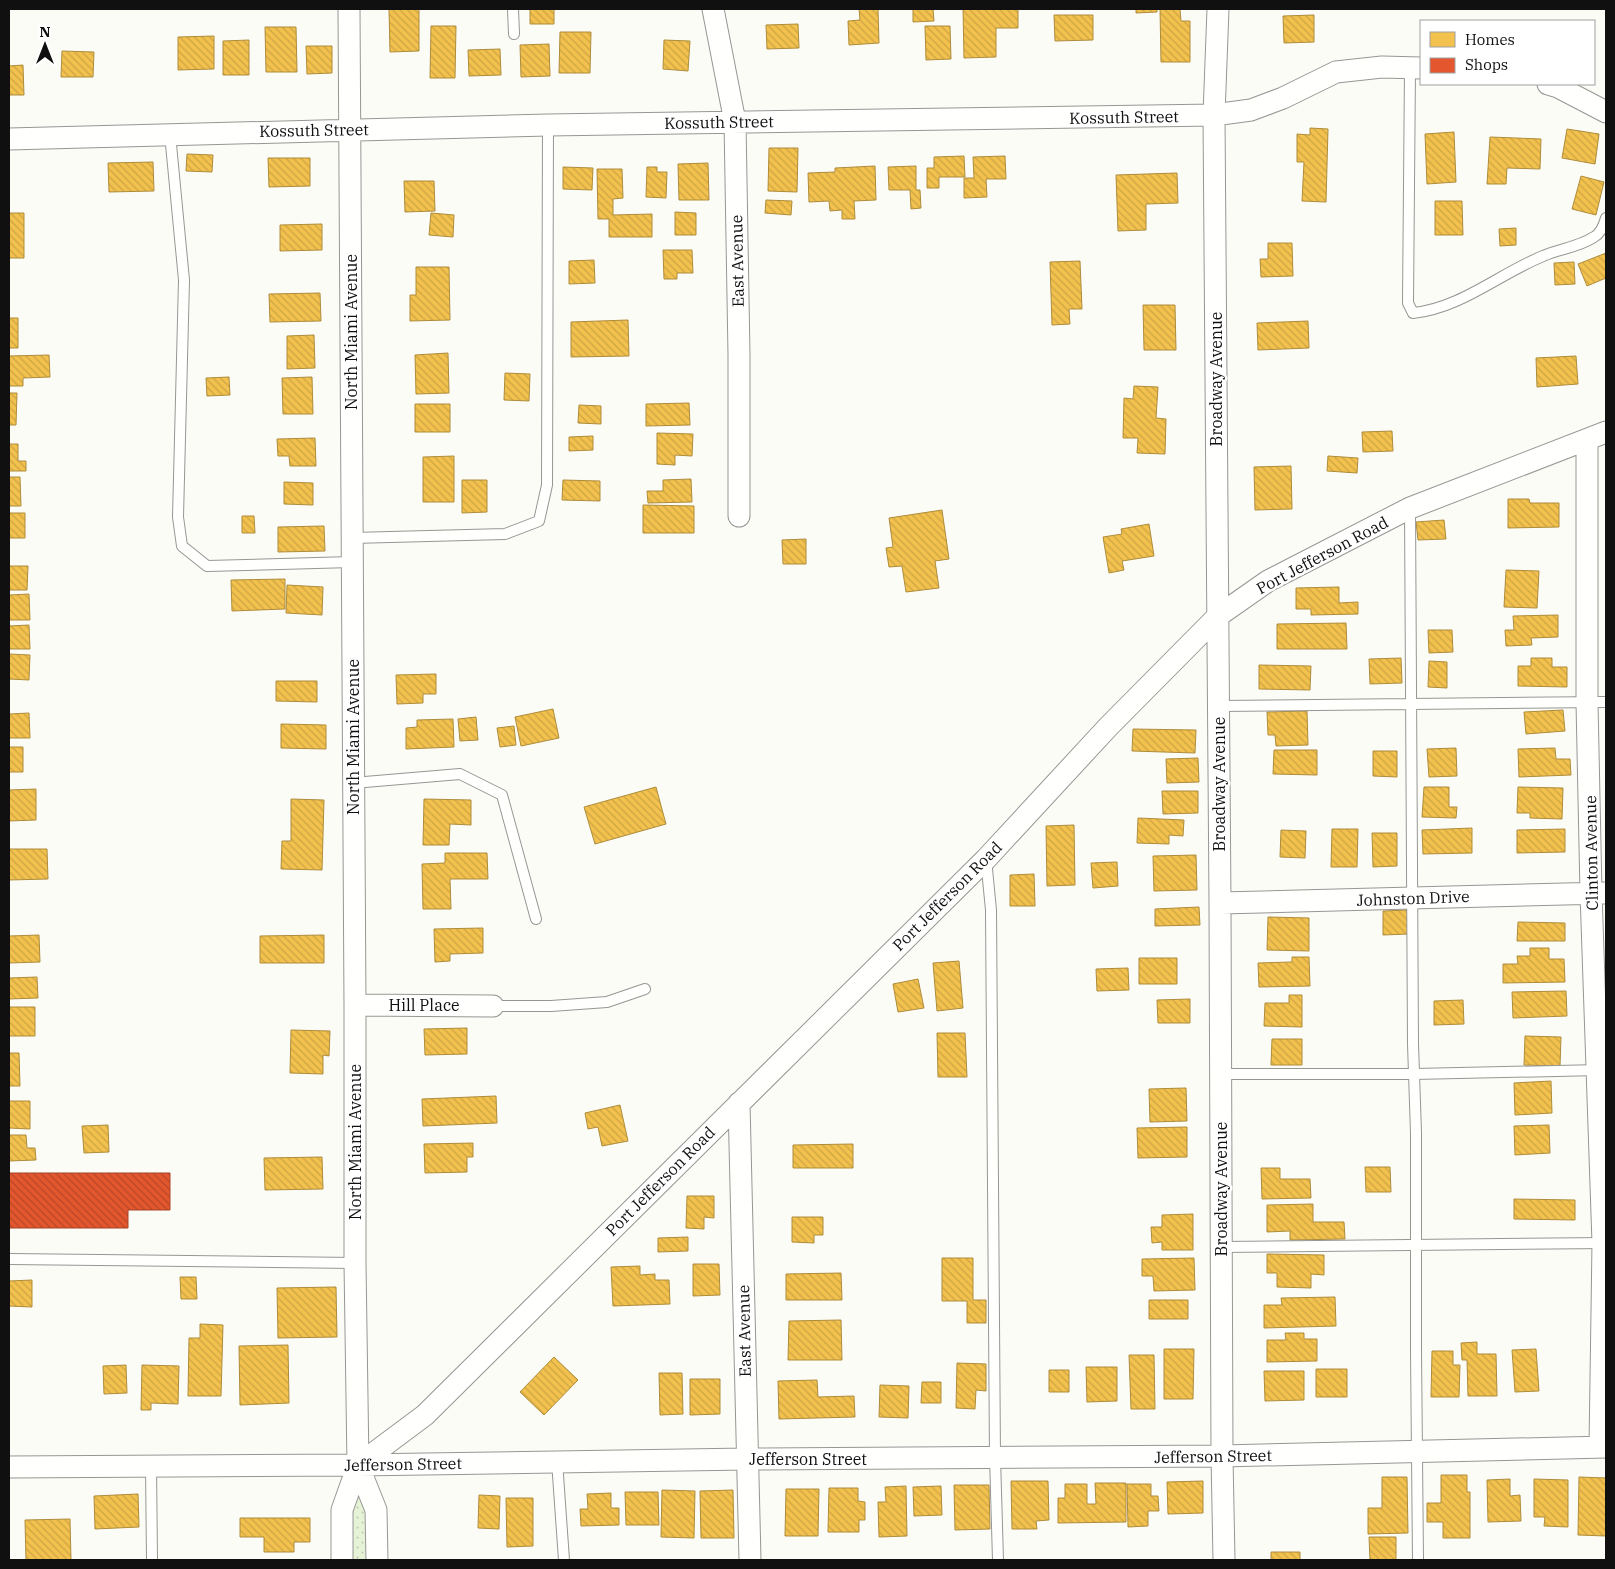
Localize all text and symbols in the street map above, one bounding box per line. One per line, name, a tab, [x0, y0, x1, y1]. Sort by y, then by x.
north arrow	[20, 20, 70, 70]
legend	[1420, 20, 1595, 85]
text: N	[39, 23, 51, 41]
text: Homes	[1465, 30, 1515, 49]
text: Shops	[1465, 55, 1508, 74]
street label: Kossuth Street	[1069, 106, 1179, 128]
street label: Kossuth Street	[664, 111, 774, 133]
street label: Kossuth Street	[259, 119, 369, 141]
street label: East Avenue	[726, 215, 748, 307]
street label: North Miami Avenue	[341, 254, 361, 410]
street label: Broadway Avenue	[1206, 312, 1226, 446]
street label: Port Jefferson Road	[1253, 512, 1392, 598]
street label: North Miami Avenue	[343, 659, 363, 815]
street label: Broadway Avenue	[1209, 717, 1229, 851]
street label: Clinton Avenue	[1580, 795, 1602, 911]
street label: Port Jefferson Road	[888, 837, 1006, 955]
street label: Johnston Drive	[1356, 886, 1470, 910]
street label: Hill Place	[388, 995, 460, 1015]
street label: North Miami Avenue	[345, 1064, 365, 1220]
street label: Port Jefferson Road	[601, 1122, 719, 1240]
street label: Broadway Avenue	[1211, 1122, 1231, 1256]
street label: East Avenue	[733, 1285, 755, 1377]
street label: Jefferson Street	[1154, 1445, 1272, 1467]
street label: Jefferson Street	[749, 1449, 867, 1469]
street label: Jefferson Street	[344, 1453, 462, 1475]

